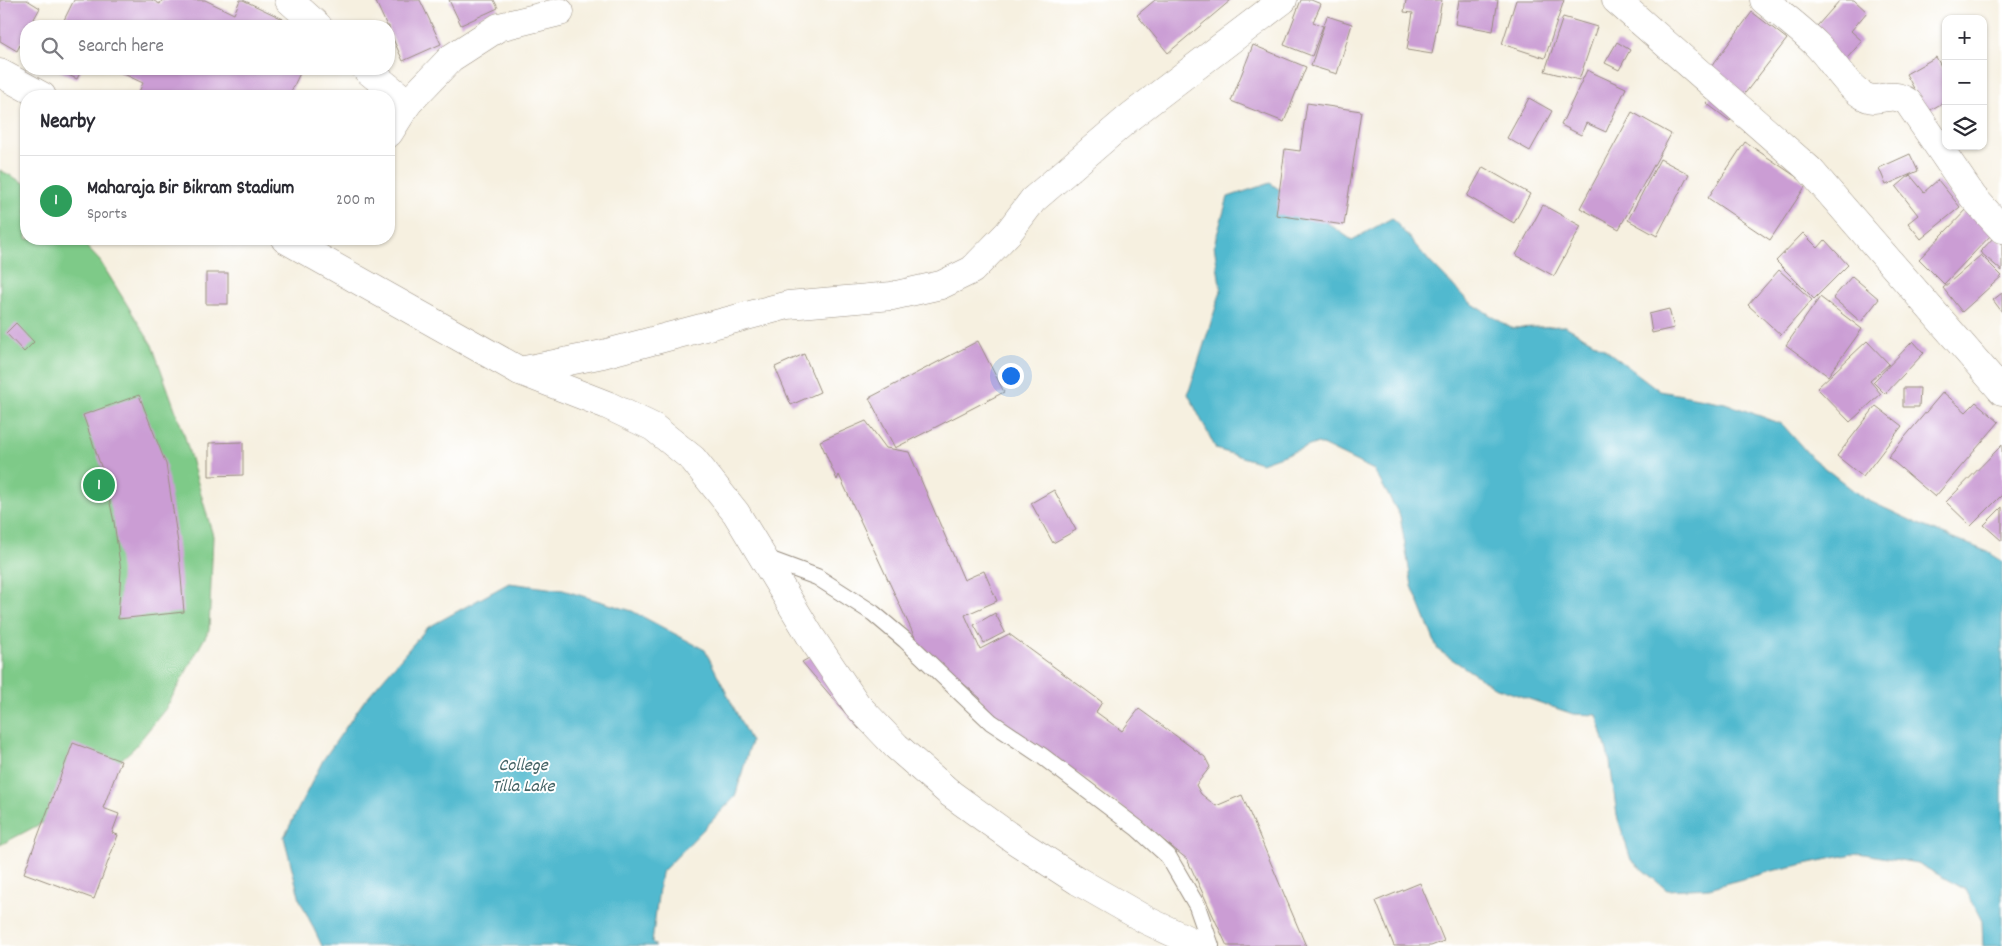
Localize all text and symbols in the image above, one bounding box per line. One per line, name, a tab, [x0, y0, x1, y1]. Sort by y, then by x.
map controls	[1942, 15, 1987, 150]
button: +	[1942, 15, 1987, 60]
search box	[20, 20, 395, 75]
icon: search	[38, 34, 66, 62]
text: Search here	[78, 34, 164, 61]
button: −	[1942, 60, 1987, 105]
button: layers	[1942, 105, 1987, 150]
text: Nearby	[40, 108, 95, 138]
text: Maharaja Bir Bikram Stadium	[87, 176, 294, 203]
text: 1	[54, 189, 58, 212]
text: 200 m	[336, 189, 375, 212]
text: Sports	[87, 203, 127, 226]
your location	[998, 363, 1024, 389]
pin: 1	[83, 466, 115, 504]
water label: College Tilla Lake	[492, 754, 555, 800]

